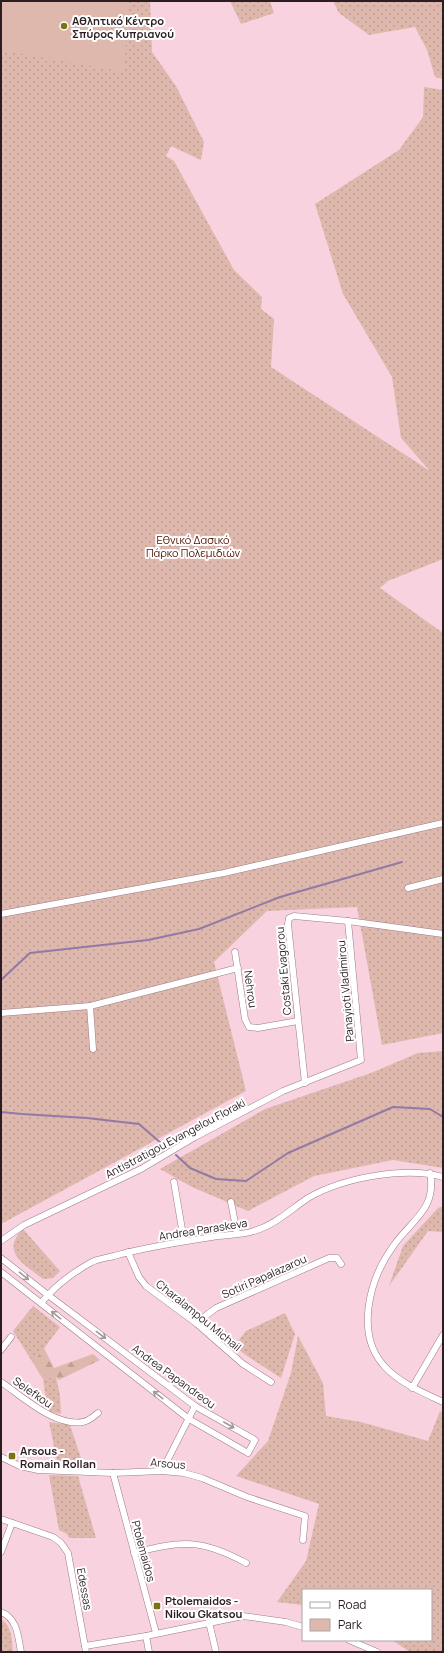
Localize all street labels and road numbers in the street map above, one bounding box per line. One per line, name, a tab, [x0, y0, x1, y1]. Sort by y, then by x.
street label: Costaki Evagorou	[272, 926, 294, 1016]
street label: Panayioti Vladimirou	[333, 940, 357, 1042]
street label: Nehrou	[241, 969, 261, 1009]
street label: Antistratigou Evangelou Floraki	[102, 1095, 248, 1181]
street label: Andrea Paraskeva	[158, 1215, 248, 1243]
street label: Sotiri Papalazarou	[219, 1251, 309, 1301]
street label: Charalampou Michail	[153, 1276, 245, 1354]
street label: Andrea Papandreou	[129, 1341, 219, 1411]
street label: Selefkou	[10, 1373, 56, 1411]
street label: Arsous	[150, 1454, 186, 1472]
street label: Ptolemaidos	[129, 1519, 159, 1584]
street label: Edessas	[74, 1567, 96, 1612]

